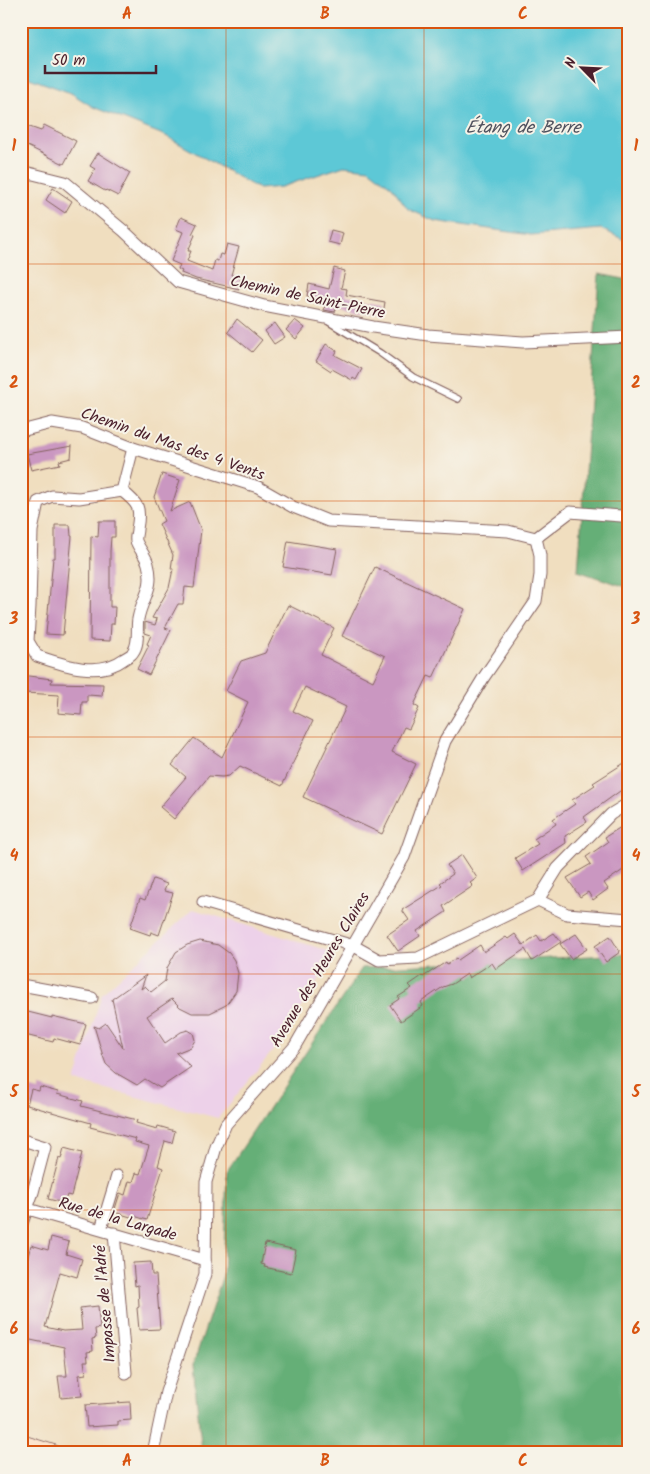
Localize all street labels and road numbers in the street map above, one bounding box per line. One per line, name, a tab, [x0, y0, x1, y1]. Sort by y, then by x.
street label: Chemin de Saint-Pierre	[228, 269, 387, 326]
street label: Chemin du Mas des 4 Vents	[77, 401, 268, 488]
street label: Avenue des Heures Claires	[264, 887, 377, 1052]
street label: Rue de la Largade	[56, 1191, 180, 1248]
street label: Impasse de l'Adré	[88, 1243, 123, 1364]

